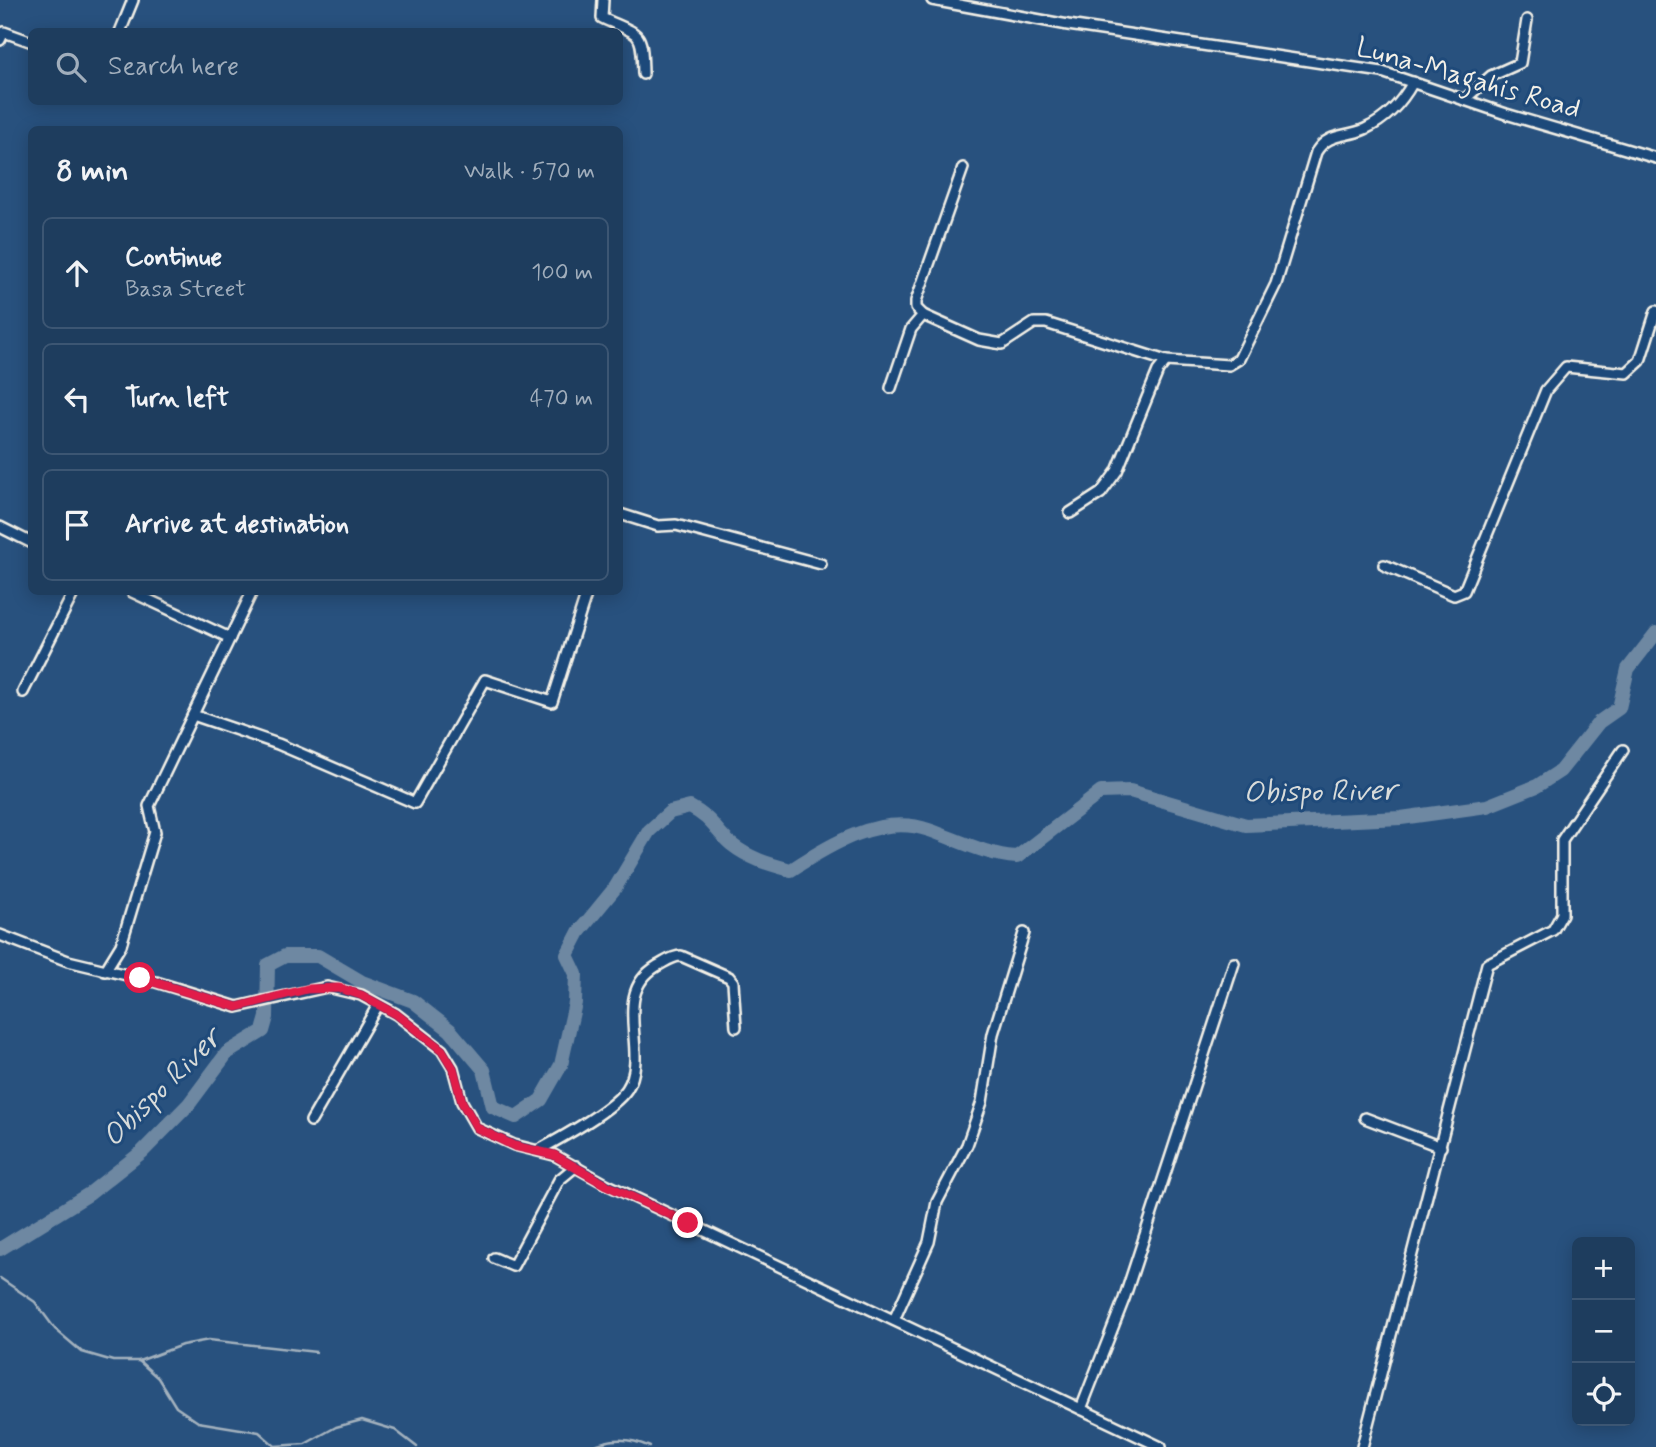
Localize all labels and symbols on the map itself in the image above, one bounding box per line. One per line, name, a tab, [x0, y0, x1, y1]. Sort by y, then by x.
street label: Luna-Magahis Road	[1351, 29, 1584, 132]
water label: Obispo River	[1243, 771, 1401, 813]
route start	[124, 962, 155, 993]
water label: Obispo River	[94, 1017, 233, 1156]
route end	[672, 1207, 703, 1238]

